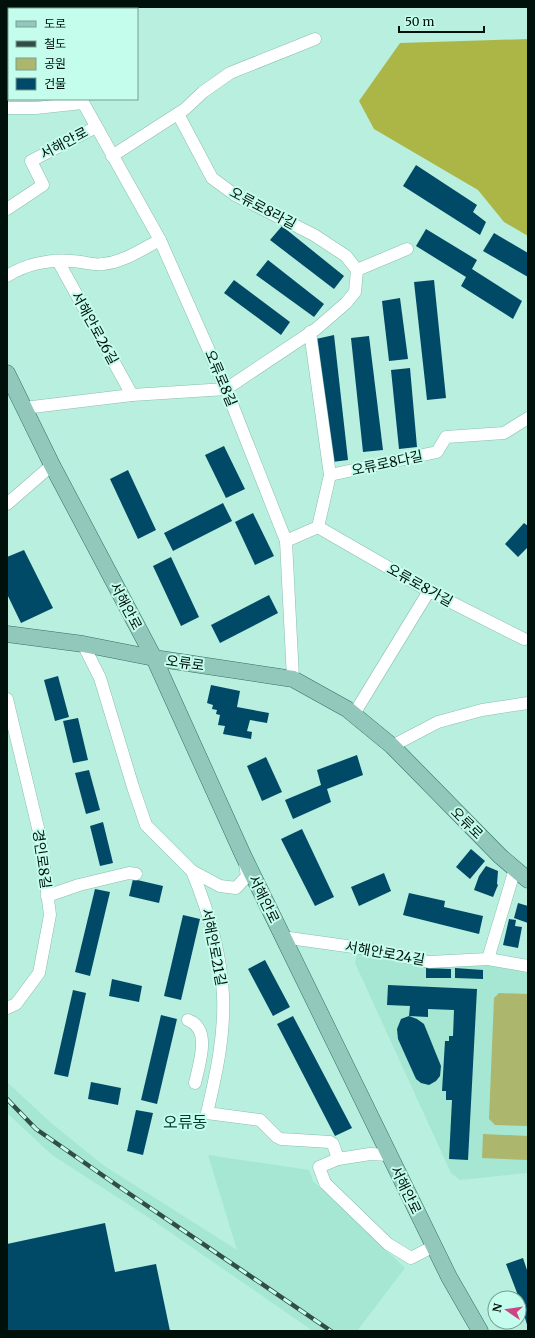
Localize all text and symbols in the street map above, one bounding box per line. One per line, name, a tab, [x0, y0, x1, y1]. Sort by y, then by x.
legend	[8, 8, 138, 100]
scale bar	[399, 8, 484, 34]
text: 50 m	[405, 14, 434, 29]
text: 도로	[44, 16, 66, 31]
text: 철도	[44, 36, 66, 51]
text: 공원	[44, 56, 66, 71]
text: 건물	[44, 76, 66, 91]
street label: 서해안로	[37, 123, 91, 163]
street label: 오류로8라길	[227, 183, 299, 233]
street label: 서해안로26길	[68, 288, 122, 368]
street label: 오류로8길	[201, 347, 241, 409]
street label: 오류로8다길	[350, 447, 424, 479]
street label: 오류로8가길	[384, 559, 456, 611]
street label: 서해안로	[106, 579, 146, 633]
street label: 오류로	[165, 651, 206, 675]
street label: 오류로	[447, 803, 487, 843]
street label: 경인로8길	[29, 828, 55, 890]
street label: 서해안로	[245, 872, 283, 926]
street label: 서해안로21길	[198, 907, 230, 987]
street label: 서해안로24길	[344, 937, 426, 969]
district label: 오류동	[163, 1112, 207, 1132]
street label: 서해안로	[387, 1163, 425, 1217]
north arrow	[487, 1290, 527, 1330]
text: N	[489, 1302, 505, 1314]

